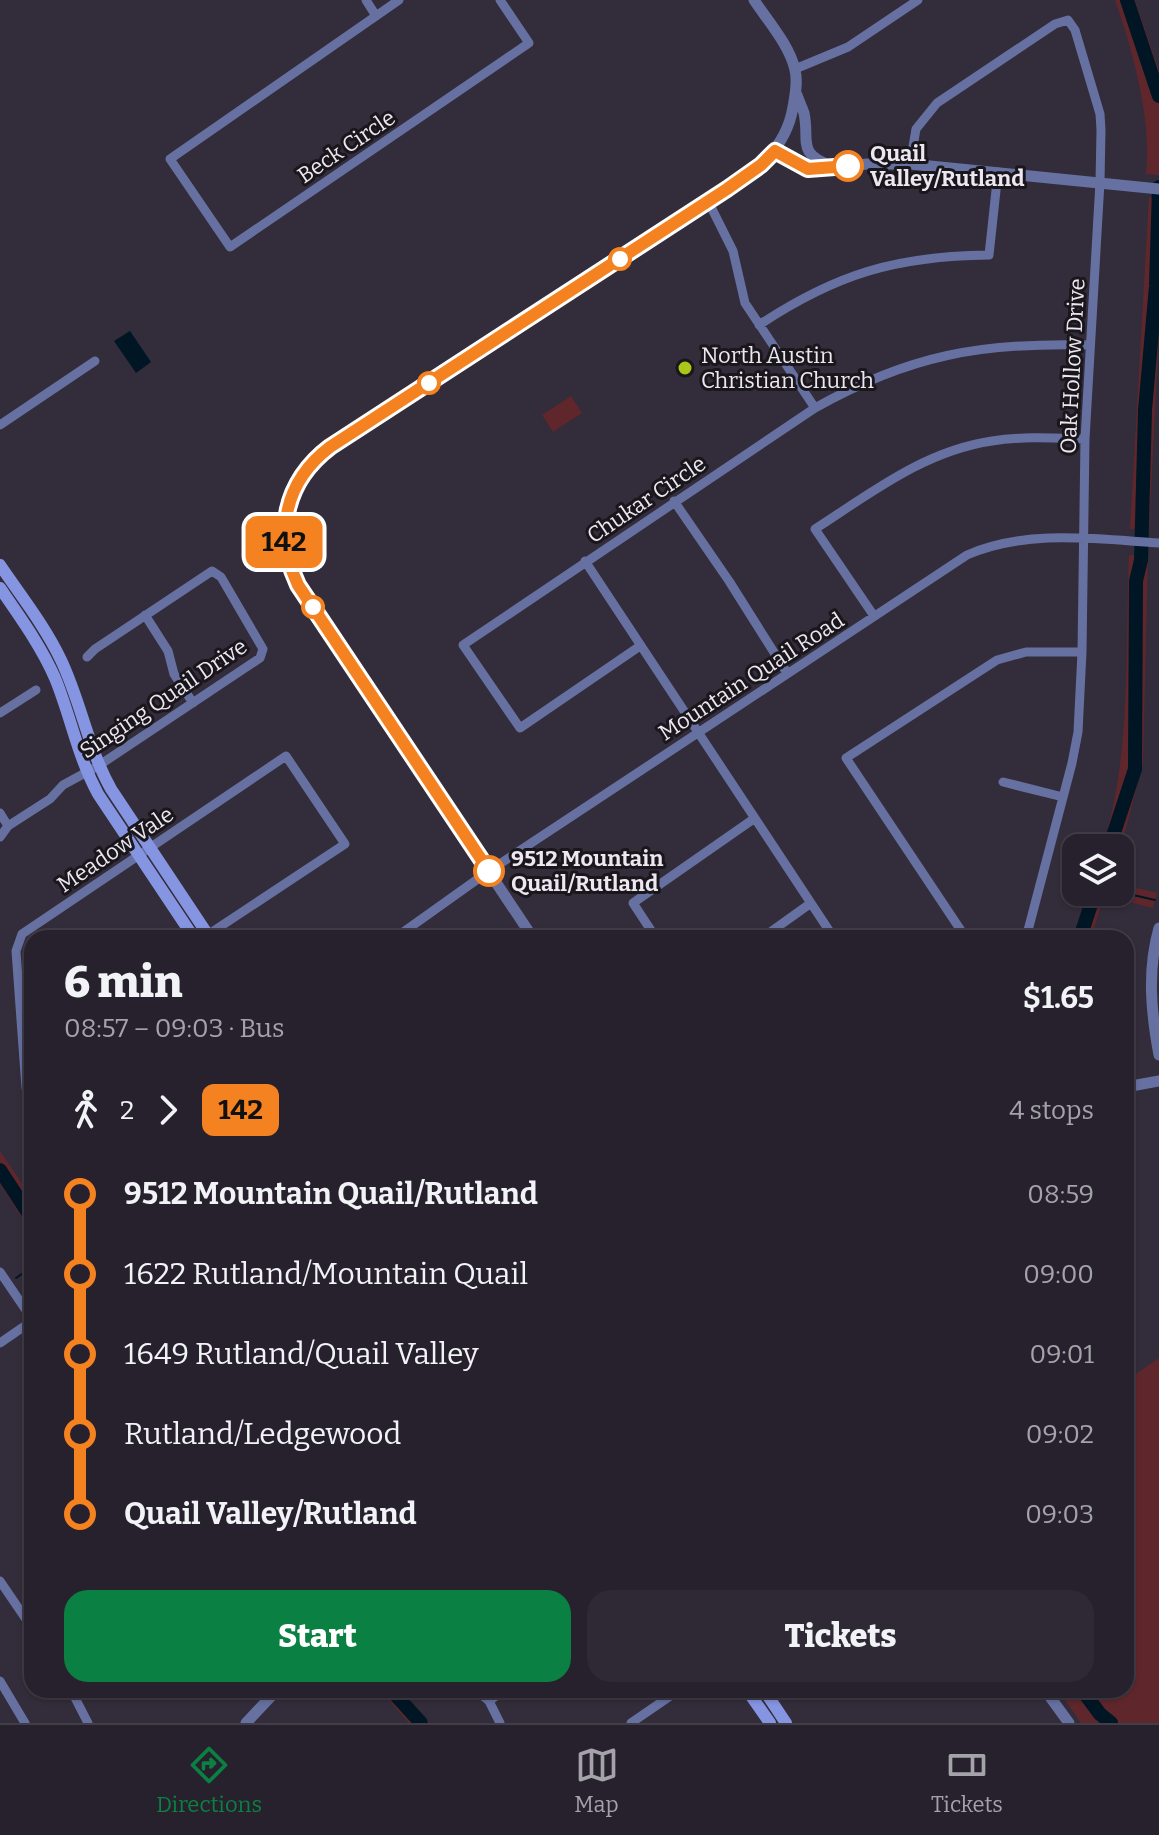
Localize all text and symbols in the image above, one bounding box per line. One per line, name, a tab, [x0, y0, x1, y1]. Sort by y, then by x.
street label: Beck Circle	[292, 104, 400, 189]
place label: Quail Valley/Rutland	[870, 140, 1024, 192]
marker: Quail Valley/Rutland	[833, 151, 863, 181]
unlabelled marker	[609, 248, 631, 270]
street label: Oak Hollow Drive	[1054, 278, 1091, 454]
place label: North Austin Christian Church	[701, 342, 874, 394]
marker: North Austin Christian Church	[676, 359, 694, 377]
unlabelled marker	[418, 372, 440, 394]
street label: Chukar Circle	[582, 450, 711, 549]
line badge: 142	[238, 516, 330, 568]
text: 142	[262, 525, 306, 558]
unlabelled marker	[302, 596, 324, 618]
street label: Mountain Quail Road	[654, 606, 849, 746]
street label: Singing Quail Drive	[75, 632, 252, 764]
street label: Meadow Vale	[52, 801, 179, 898]
map controls	[1062, 834, 1134, 906]
button: layers	[1062, 834, 1134, 906]
place label: 9512 Mountain Quail/Rutland	[511, 845, 663, 897]
marker: 9512 Mountain Quail/Rutland	[474, 856, 504, 886]
text: 6 min	[64, 956, 183, 1009]
text: $1.65	[1023, 980, 1094, 1016]
text: 08:57 – 09:03 · Bus	[64, 1013, 284, 1044]
icon: walk	[64, 1088, 108, 1132]
icon: forward	[146, 1088, 190, 1132]
text: 142	[218, 1093, 263, 1126]
text: 2	[120, 1095, 134, 1126]
text: 4 stops	[1009, 1095, 1094, 1126]
text: 9512 Mountain Quail/Rutland	[124, 1176, 538, 1212]
text: 08:59	[1027, 1179, 1094, 1210]
text: 1622 Rutland/Mountain Quail	[124, 1256, 528, 1292]
text: 09:00	[1023, 1259, 1094, 1290]
text: 1649 Rutland/Quail Valley	[124, 1336, 479, 1372]
text: 09:01	[1029, 1339, 1094, 1370]
text: Rutland/Ledgewood	[124, 1416, 401, 1452]
text: 09:02	[1026, 1419, 1094, 1450]
text: Quail Valley/Rutland	[124, 1496, 417, 1532]
text: 09:03	[1025, 1499, 1094, 1530]
button: Start	[64, 1590, 571, 1682]
button: Tickets	[587, 1590, 1094, 1682]
tab: Directions	[156, 1743, 262, 1818]
tab: Map	[574, 1743, 619, 1818]
tab: Tickets	[931, 1743, 1003, 1818]

